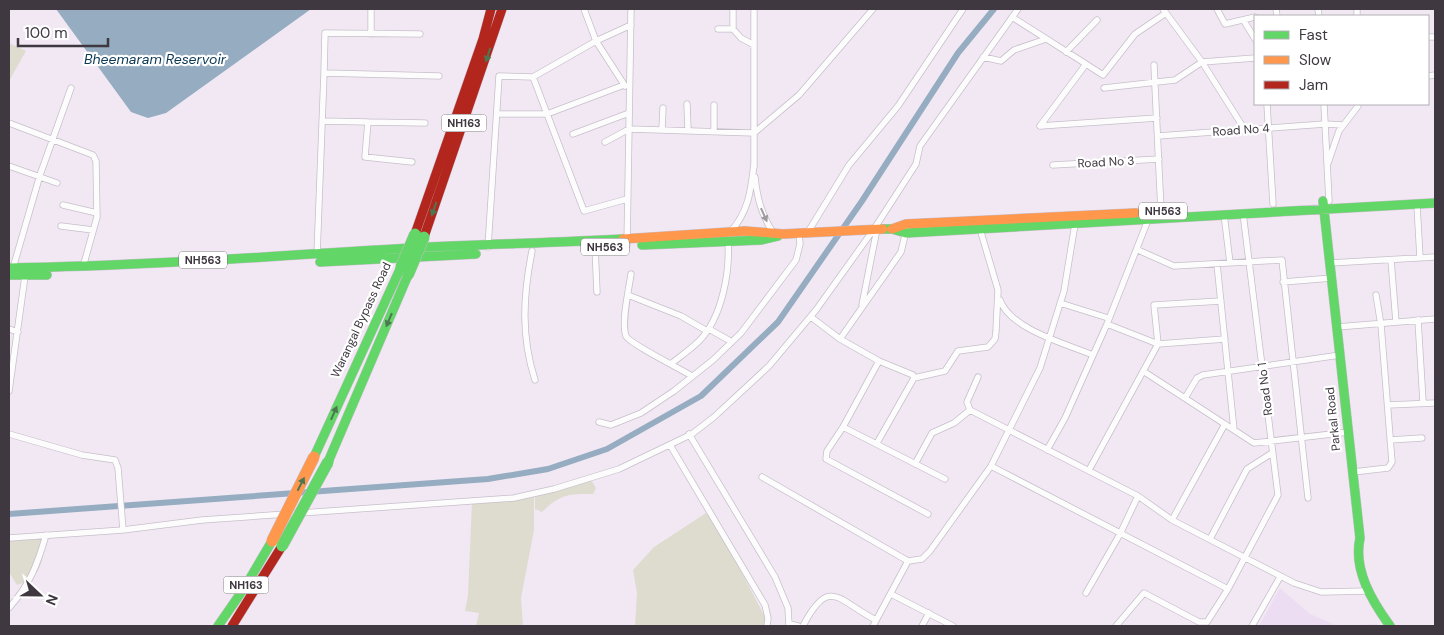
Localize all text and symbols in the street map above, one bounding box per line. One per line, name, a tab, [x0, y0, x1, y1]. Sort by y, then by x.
scale bar	[18, 15, 108, 47]
legend	[1254, 15, 1429, 105]
text: 100 m	[25, 23, 68, 43]
text: Fast	[1299, 25, 1328, 45]
one-way arrow	[483, 48, 491, 63]
water label: Bheemaram Reservoir	[84, 50, 227, 68]
text: Slow	[1299, 50, 1332, 70]
text: Jam	[1299, 75, 1328, 95]
road number: NH163	[442, 115, 486, 132]
street label: Road No 4	[1212, 120, 1270, 140]
street label: Road No 3	[1077, 153, 1135, 171]
one-way arrow	[430, 202, 438, 217]
road number: NH563	[1139, 202, 1187, 220]
one-way arrow	[760, 208, 768, 222]
road number: NH563	[581, 238, 629, 256]
road number: NH563	[179, 252, 227, 268]
street label: Warangal Bypass Road	[327, 260, 395, 380]
one-way arrow	[384, 313, 392, 327]
street label: Road No 1	[1254, 361, 1276, 417]
street label: Parkal Road	[1322, 386, 1344, 452]
one-way arrow	[330, 406, 338, 420]
one-way arrow	[297, 476, 305, 491]
north arrow	[15, 570, 65, 620]
road number: NH163	[224, 576, 268, 594]
text: N	[42, 592, 62, 608]

